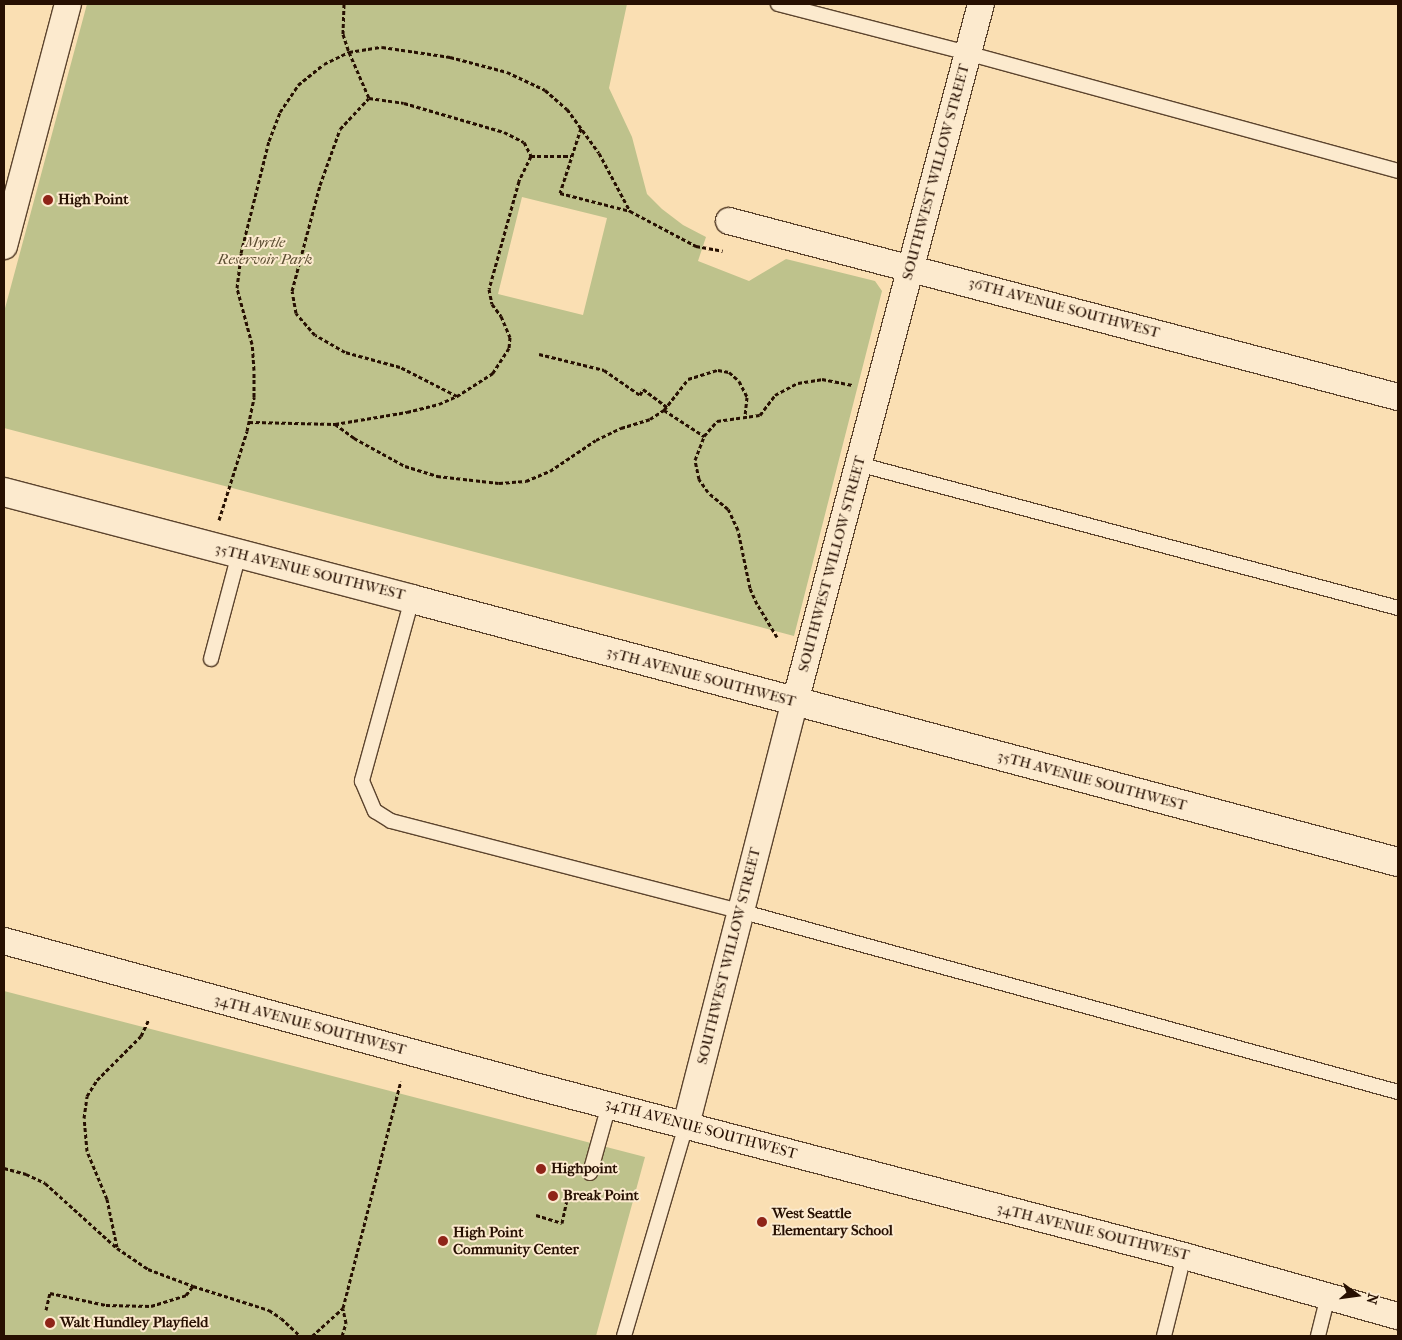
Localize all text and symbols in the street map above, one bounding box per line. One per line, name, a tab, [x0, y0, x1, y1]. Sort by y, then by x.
street label: SOUTHWEST WILLOW STREET	[898, 62, 974, 282]
place label: High Point	[58, 191, 128, 209]
marker: High Point	[42, 194, 54, 206]
park label: Myrtle Reservoir Park	[218, 233, 312, 268]
street label: 36TH AVENUE SOUTHWEST	[966, 274, 1162, 342]
street label: SOUTHWEST WILLOW STREET	[794, 454, 870, 674]
street label: 35TH AVENUE SOUTHWEST	[213, 540, 407, 604]
street label: 35TH AVENUE SOUTHWEST	[604, 643, 798, 711]
street label: 35TH AVENUE SOUTHWEST	[995, 747, 1189, 815]
street label: SOUTHWEST WILLOW STREET	[693, 846, 765, 1066]
street label: 34TH AVENUE SOUTHWEST	[212, 991, 408, 1059]
street label: 34TH AVENUE SOUTHWEST	[603, 1095, 799, 1163]
place label: Highpoint	[551, 1160, 618, 1178]
marker: Highpoint	[535, 1163, 547, 1175]
place label: Break Point	[563, 1187, 639, 1205]
marker: Break Point	[547, 1190, 559, 1202]
street label: 34TH AVENUE SOUTHWEST	[995, 1199, 1191, 1265]
place label: West Seattle Elementary School	[772, 1204, 893, 1239]
marker: West Seattle Elementary School	[756, 1216, 768, 1228]
place label: High Point Community Center	[453, 1223, 579, 1258]
marker: High Point Community Center	[437, 1235, 449, 1247]
north arrow	[1332, 1270, 1382, 1320]
text: N	[1363, 1292, 1382, 1306]
place label: Walt Hundley Playfield	[60, 1314, 209, 1332]
marker: Walt Hundley Playfield	[44, 1317, 56, 1329]

